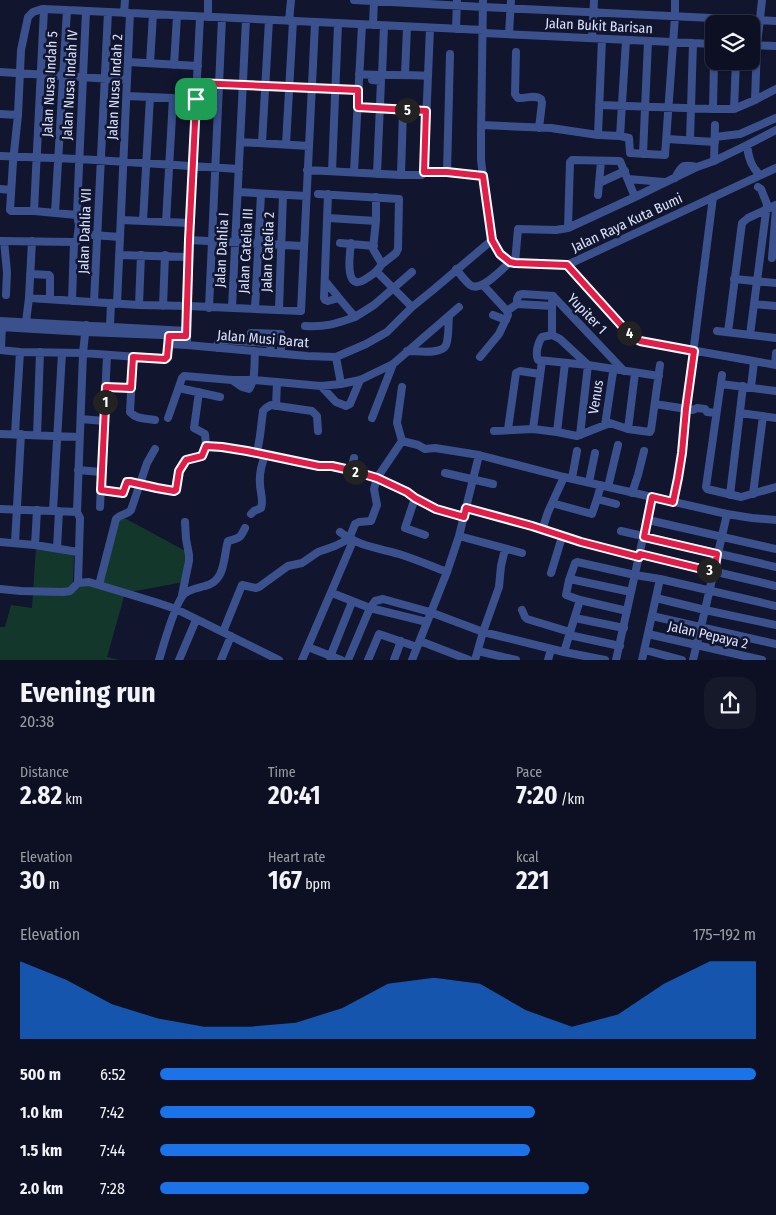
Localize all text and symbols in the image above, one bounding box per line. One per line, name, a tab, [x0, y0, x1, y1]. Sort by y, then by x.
street label: Jalan Bukit Barisan	[545, 15, 653, 37]
map controls	[705, 15, 760, 70]
button: layers	[705, 15, 760, 70]
street label: Jalan Nusa Indah IV	[59, 29, 81, 141]
street label: Jalan Nusa Indah 5	[39, 31, 61, 137]
street label: Jalan Nusa Indah 2	[104, 34, 126, 140]
pin	[175, 78, 217, 120]
icon: arrive	[182, 85, 210, 113]
pin: 5	[394, 98, 420, 122]
text: 5	[404, 102, 411, 119]
street label: Jalan Dahlia VII	[75, 188, 95, 274]
street label: Jalan Raya Kuta Bumi	[569, 190, 685, 256]
street label: Jalan Catelia III	[235, 208, 257, 294]
street label: Jalan Dahlia I	[212, 212, 232, 288]
street label: Jalan Catelia 2	[258, 212, 278, 292]
street label: Yupiter 1	[564, 290, 610, 338]
pin: 4	[616, 320, 642, 346]
text: 4	[626, 325, 633, 342]
street label: Jalan Musi Barat	[216, 327, 310, 352]
street label: Venus	[585, 379, 607, 415]
pin: 1	[92, 390, 118, 414]
text: 1	[103, 394, 108, 411]
pin: 2	[342, 460, 368, 484]
text: 2	[352, 464, 359, 481]
pin: 3	[696, 558, 722, 582]
text: 3	[706, 562, 713, 579]
street label: Jalan Pepaya 2	[666, 618, 750, 652]
text: Evening run	[20, 676, 156, 709]
button: share	[704, 677, 756, 729]
text: 20:38	[20, 712, 54, 731]
text: Distance	[20, 764, 69, 781]
text: Time	[268, 764, 296, 781]
text: Pace	[516, 764, 542, 781]
text: 2.82	[20, 781, 62, 811]
text: 20:41	[268, 781, 321, 811]
text: 7:20	[516, 781, 558, 811]
text: km	[62, 791, 83, 808]
text: /km	[558, 791, 585, 808]
text: Elevation	[20, 849, 73, 866]
text: Heart rate	[268, 849, 325, 866]
text: kcal	[516, 849, 539, 866]
text: 30	[20, 866, 45, 896]
text: 167	[268, 866, 302, 896]
text: 221	[516, 866, 549, 896]
text: m	[45, 876, 60, 893]
text: bpm	[302, 876, 331, 893]
text: Elevation	[20, 925, 80, 944]
text: 175–192 m	[693, 925, 756, 944]
text: 500 m	[20, 1065, 61, 1084]
text: 6:52	[100, 1065, 126, 1084]
text: 1.0 km	[20, 1103, 63, 1122]
text: 7:42	[100, 1103, 124, 1122]
text: 1.5 km	[20, 1141, 62, 1160]
text: 7:44	[100, 1141, 125, 1160]
text: 2.0 km	[20, 1179, 63, 1198]
text: 7:28	[100, 1179, 125, 1198]

